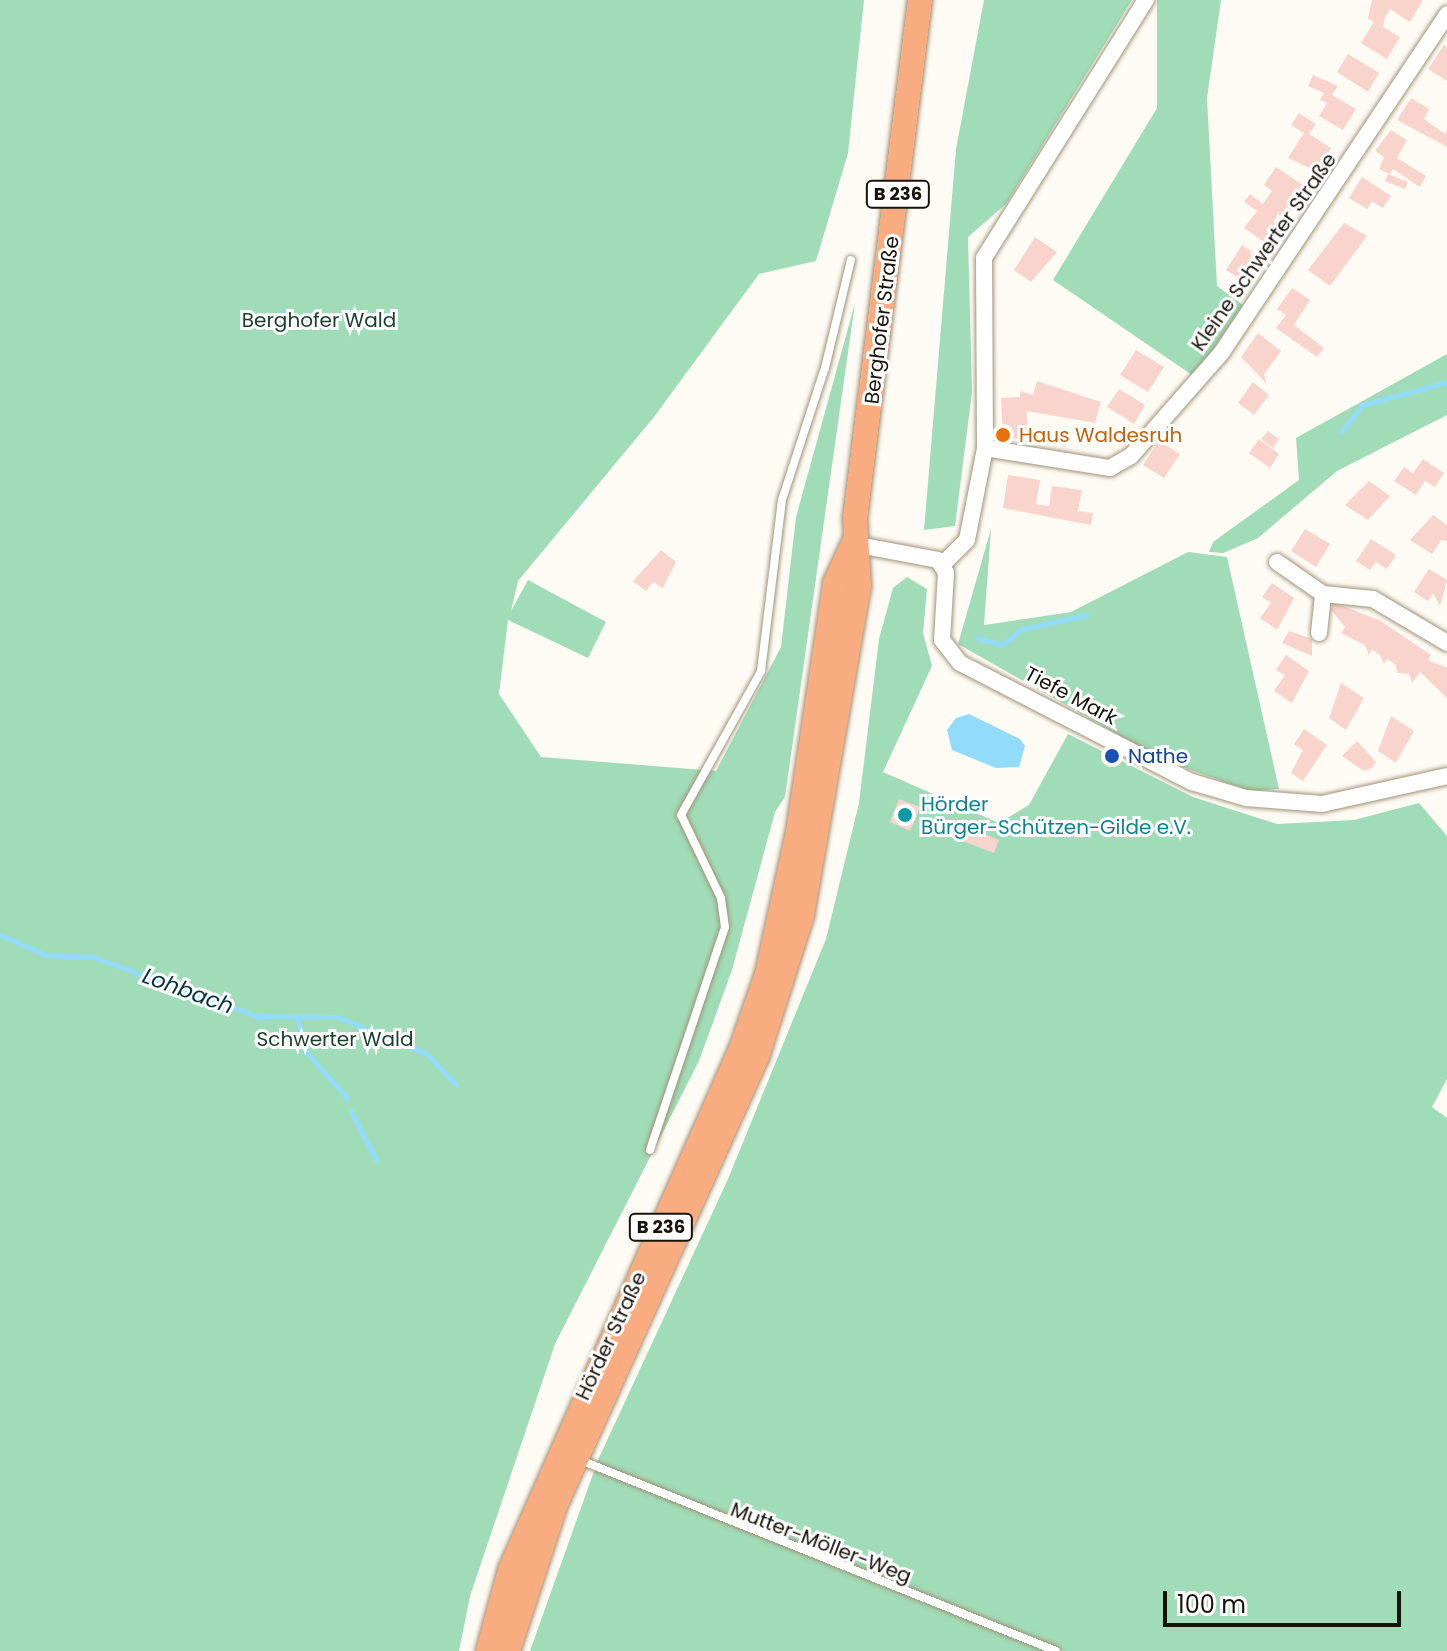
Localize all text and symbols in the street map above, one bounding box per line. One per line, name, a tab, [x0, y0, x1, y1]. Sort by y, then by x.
street label: Kleine Schwerter Straße	[1186, 148, 1342, 356]
road number: B 236	[864, 180, 932, 208]
street label: Berghofer Straße	[860, 235, 904, 405]
park label: Berghofer Wald	[242, 308, 396, 332]
place label: Haus Waldesruh	[1019, 423, 1182, 447]
marker: Haus Waldesruh	[994, 426, 1012, 444]
street label: Tiefe Mark	[1021, 662, 1121, 730]
place label: Nathe	[1128, 744, 1188, 768]
marker: Nathe	[1103, 747, 1121, 765]
place label: Hörder Bürger-Schützen-Gilde e.V.	[921, 792, 1191, 839]
marker: Hörder Bürger-Schützen-Gilde e.V.	[896, 806, 914, 824]
water label: Lohbach	[139, 962, 237, 1020]
park label: Schwerter Wald	[257, 1027, 413, 1051]
road number: B 236	[627, 1213, 695, 1241]
street label: Hörder Straße	[571, 1268, 651, 1404]
street label: Mutter-Möller-Weg	[727, 1497, 915, 1589]
scale bar	[1167, 1575, 1405, 1625]
text: 100 m	[1177, 1588, 1246, 1621]

